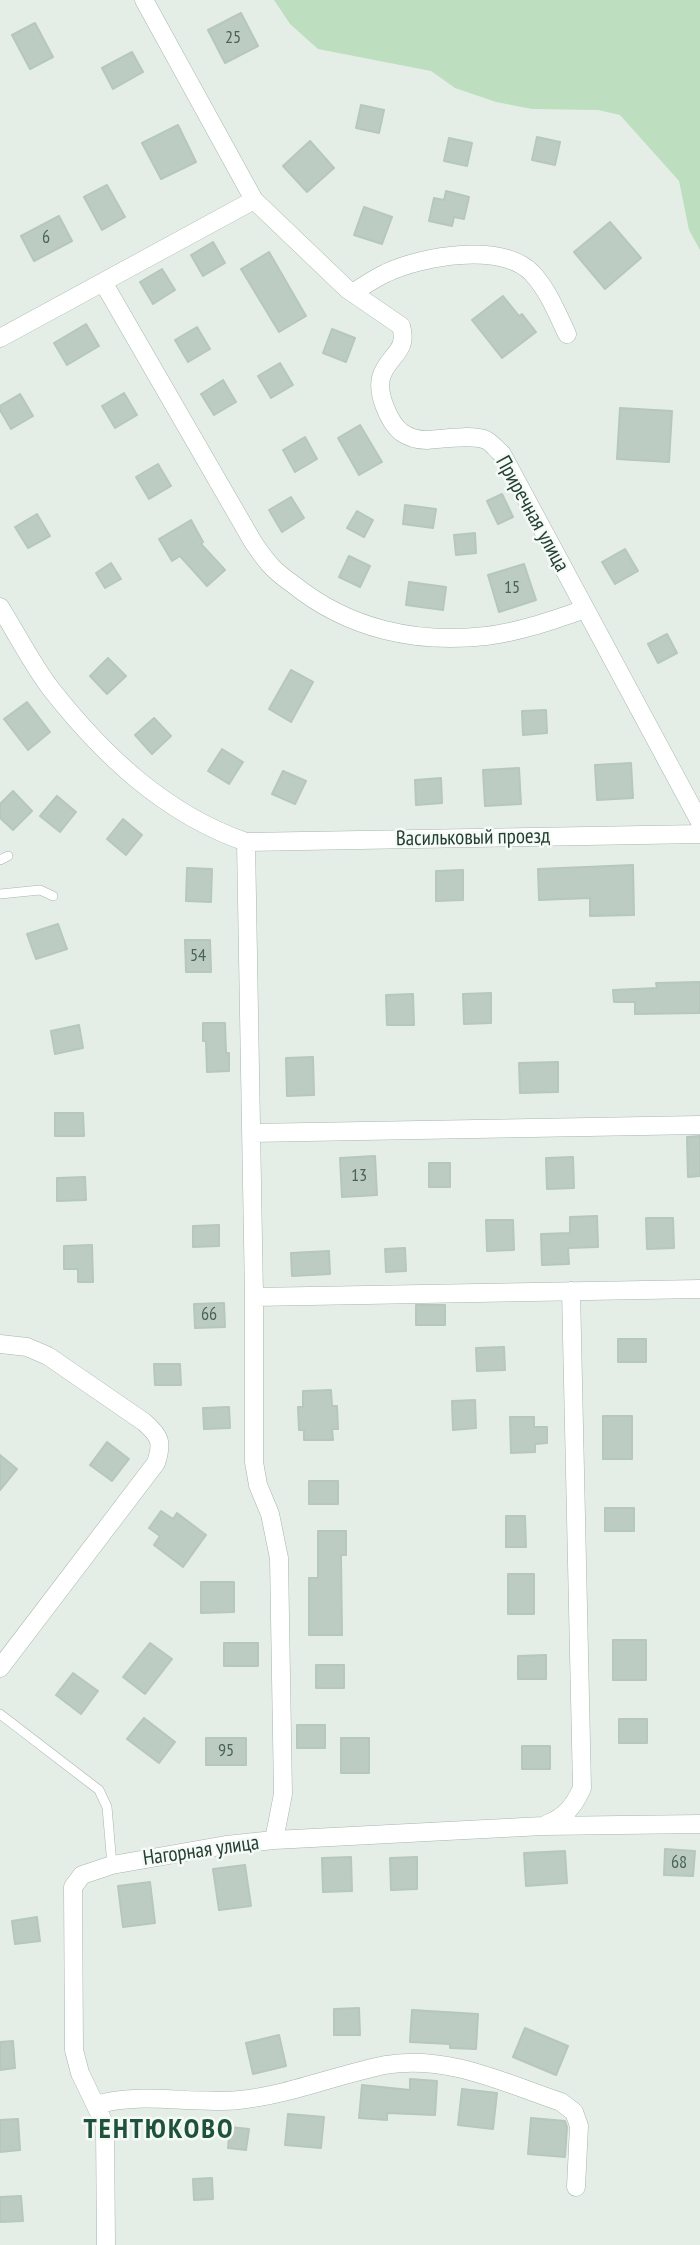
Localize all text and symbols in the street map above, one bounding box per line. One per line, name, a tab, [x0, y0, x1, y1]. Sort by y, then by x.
house number: 25	[225, 27, 241, 49]
house number: 6	[42, 227, 50, 249]
street label: Приречная улица	[490, 452, 574, 576]
house number: 15	[504, 577, 520, 599]
street label: Васильковый проезд	[396, 824, 550, 852]
house number: 54	[190, 945, 206, 967]
house number: 13	[351, 1165, 367, 1187]
house number: 66	[201, 1304, 217, 1326]
house number: 95	[218, 1740, 234, 1762]
street label: Нагорная улица	[141, 1830, 261, 1872]
house number: 68	[671, 1852, 687, 1874]
district label: ТЕНТЮКОВО	[85, 2113, 233, 2147]

